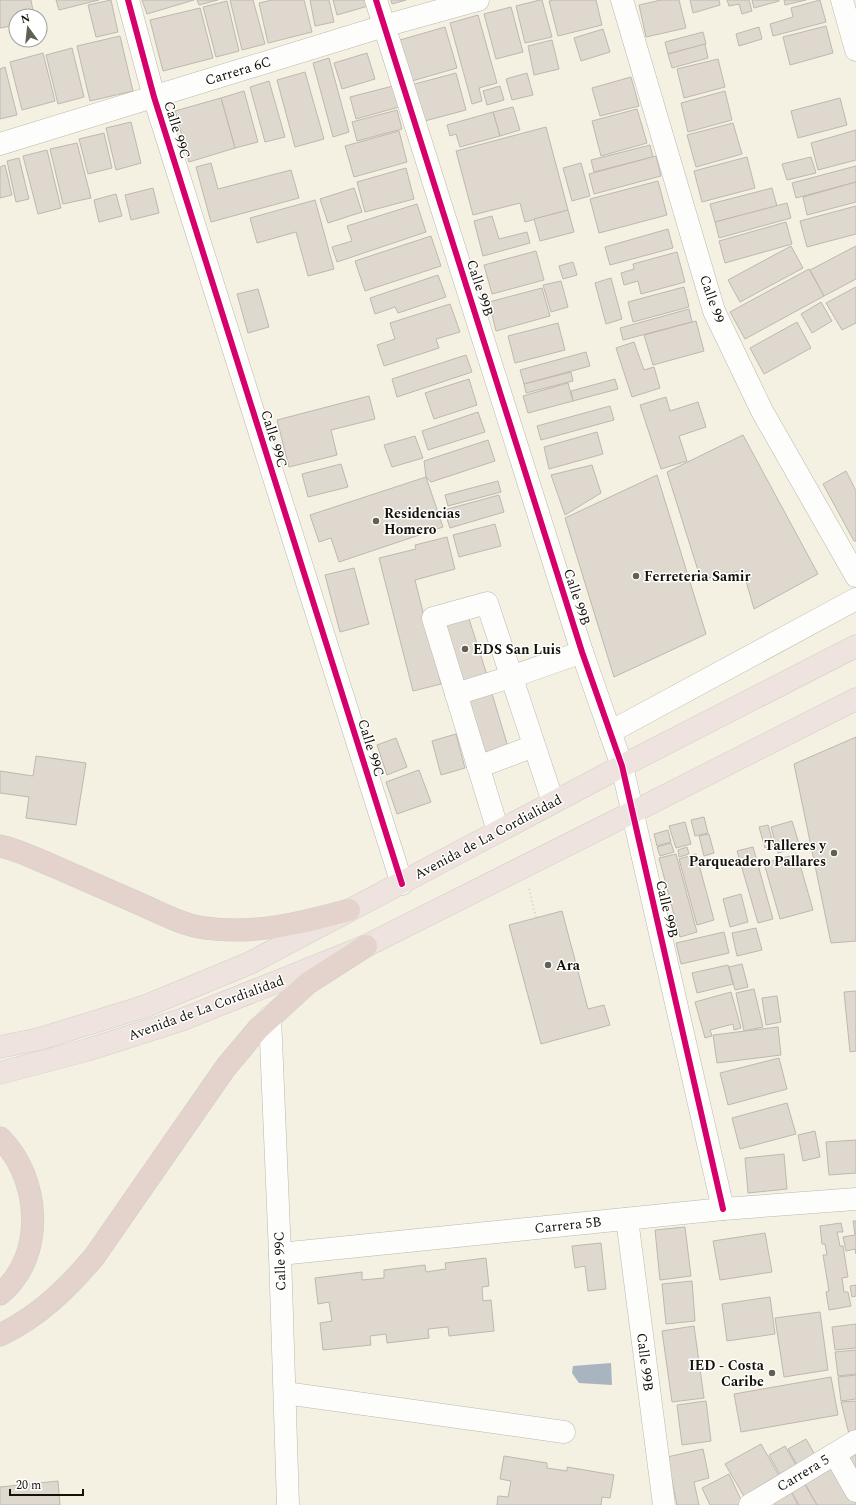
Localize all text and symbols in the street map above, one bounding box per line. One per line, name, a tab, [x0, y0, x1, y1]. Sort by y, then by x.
north arrow	[8, 8, 48, 48]
text: N	[19, 9, 32, 28]
street label: Carrera 6C	[202, 51, 274, 91]
street label: Calle 99C	[158, 98, 196, 162]
street label: Calle 99B	[461, 257, 499, 319]
street label: Calle 99	[694, 272, 730, 326]
street label: Calle 99C	[255, 407, 293, 471]
place label: Residencias Homero	[384, 503, 460, 540]
marker: Residencias Homero	[371, 516, 381, 526]
street label: Calle 99B	[558, 566, 596, 628]
place label: Ferreteria Samir	[644, 566, 751, 587]
marker: Ferreteria Samir	[631, 571, 641, 581]
place label: EDS San Luis	[473, 639, 561, 660]
marker: EDS San Luis	[460, 644, 470, 654]
street label: Calle 99C	[352, 716, 390, 780]
street label: Avenida de La Cordialidad	[410, 789, 566, 885]
place label: Talleres y Parqueadero Pallares	[689, 835, 827, 872]
marker: Talleres y Parqueadero Pallares	[829, 848, 839, 858]
street label: Calle 99B	[650, 878, 684, 940]
place label: Ara	[556, 955, 581, 976]
marker: Ara	[543, 960, 553, 970]
street label: Avenida de La Cordialidad	[125, 970, 287, 1046]
street label: Carrera 5B	[534, 1211, 602, 1239]
street label: Calle 99C	[268, 1231, 292, 1291]
street label: Calle 99B	[631, 1332, 659, 1392]
place label: IED - Costa Caribe	[689, 1355, 765, 1392]
marker: IED - Costa Caribe	[767, 1368, 777, 1378]
street label: Carrera 5	[773, 1449, 833, 1497]
scale bar	[10, 1471, 83, 1497]
text: 20 m	[16, 1476, 41, 1495]

